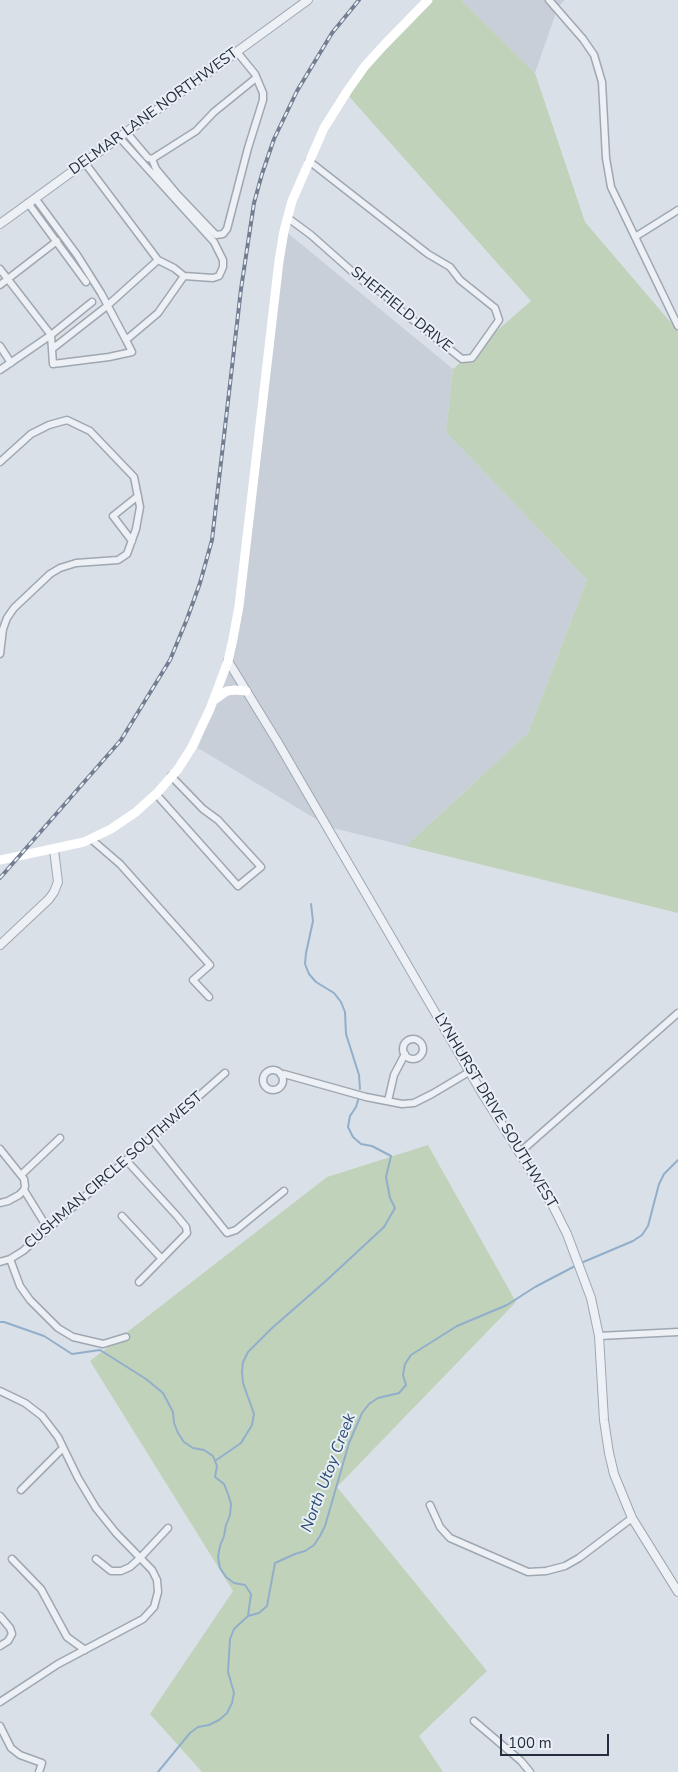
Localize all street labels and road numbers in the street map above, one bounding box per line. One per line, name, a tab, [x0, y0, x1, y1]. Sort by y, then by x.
street label: DELMAR LANE NORTHWEST	[66, 45, 242, 179]
street label: SHEFFIELD DRIVE	[347, 263, 455, 357]
street label: LYNHURST DRIVE SOUTHWEST	[430, 1010, 560, 1212]
street label: CUSHMAN CIRCLE SOUTHWEST	[21, 1089, 207, 1253]

